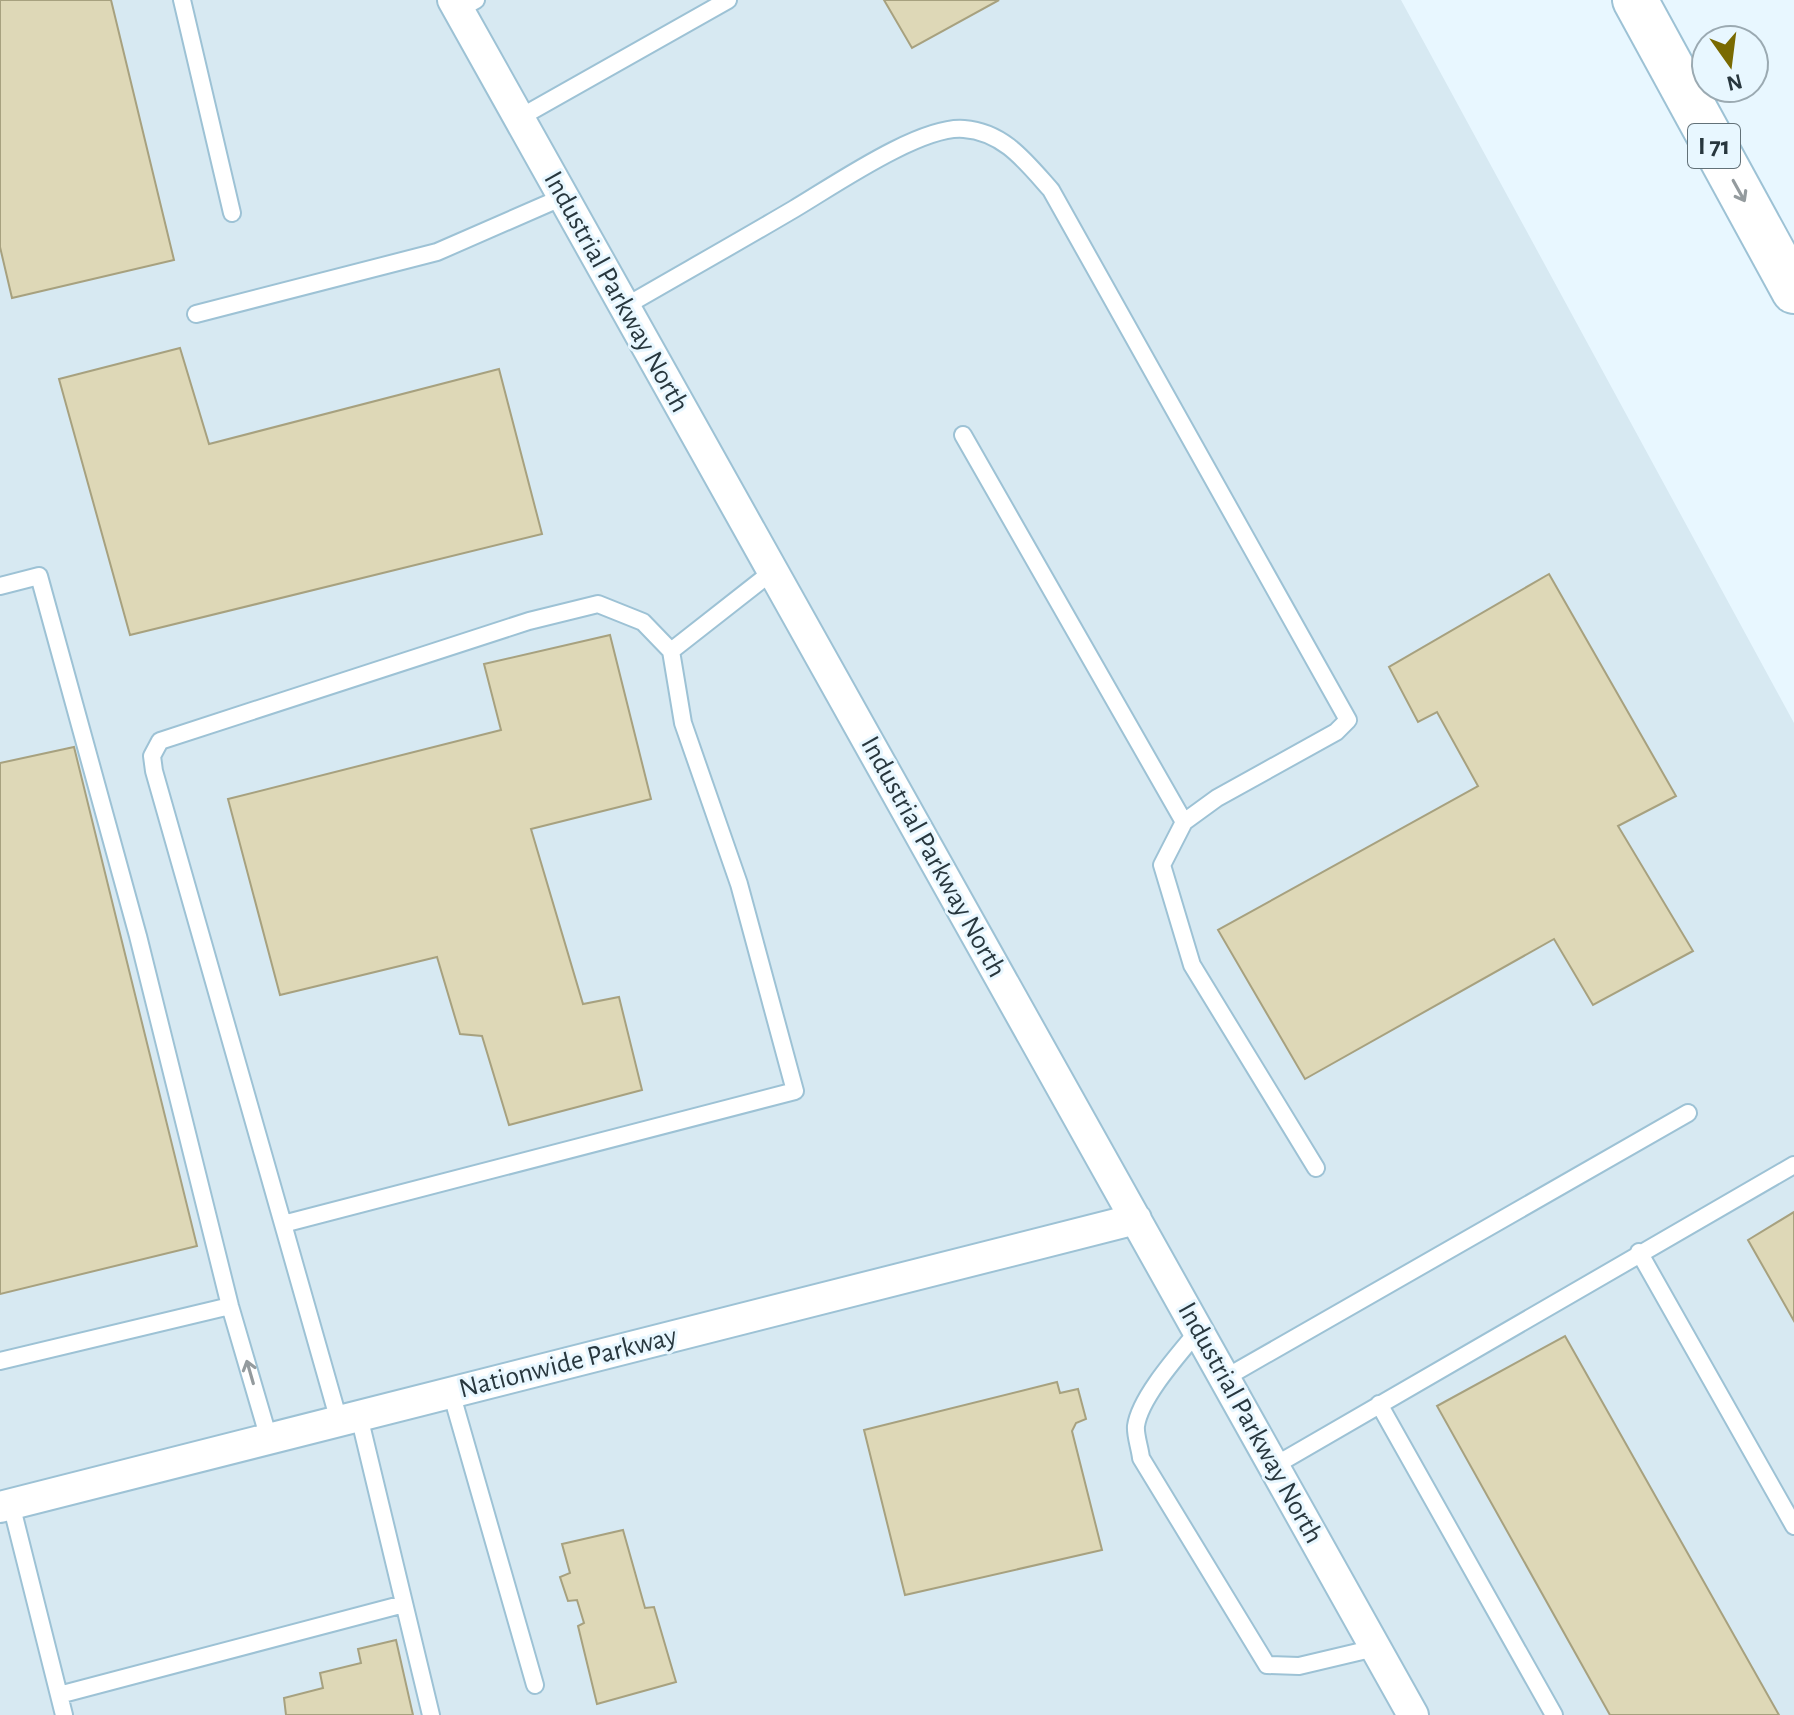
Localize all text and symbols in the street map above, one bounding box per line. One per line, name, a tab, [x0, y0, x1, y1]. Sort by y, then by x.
north arrow	[1690, 24, 1770, 104]
text: N	[1725, 70, 1745, 95]
road number: I 71	[1688, 124, 1740, 168]
street label: Industrial Parkway North	[538, 167, 694, 417]
one-way arrow	[1732, 179, 1748, 203]
street label: Industrial Parkway North	[855, 732, 1011, 982]
street label: Industrial Parkway North	[1172, 1298, 1328, 1548]
street label: Nationwide Parkway	[456, 1322, 680, 1404]
one-way arrow	[242, 1360, 257, 1386]

